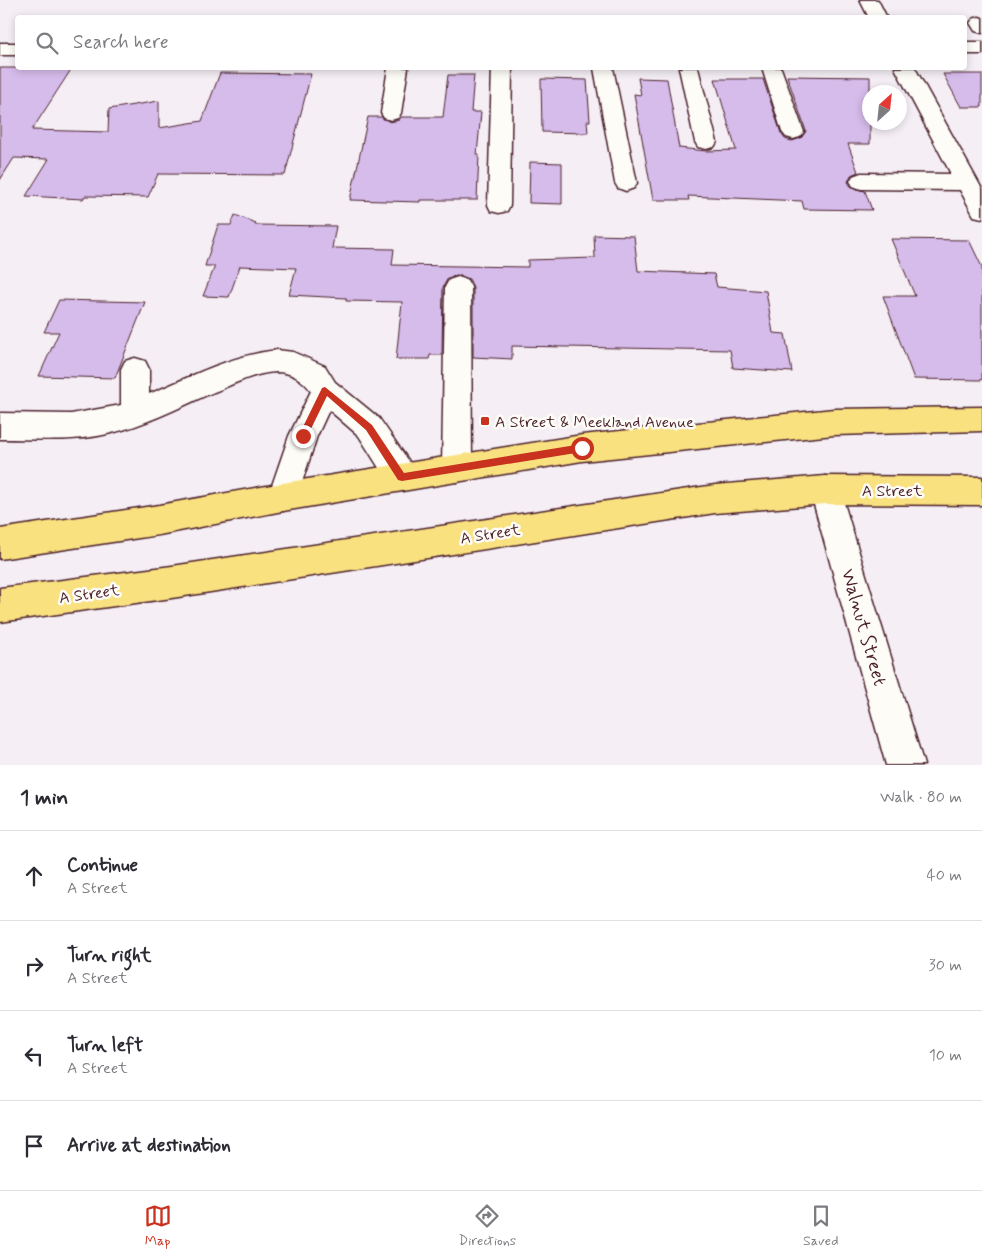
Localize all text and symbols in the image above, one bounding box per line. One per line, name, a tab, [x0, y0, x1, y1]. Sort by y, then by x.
search box	[15, 15, 967, 70]
icon: search	[33, 29, 61, 57]
text: Search here	[73, 30, 169, 55]
north arrow	[862, 85, 907, 130]
place label: A Street & Meekland Avenue	[495, 412, 694, 433]
marker: A Street & Meekland Avenue	[479, 415, 491, 427]
route end	[292, 425, 315, 448]
route start	[571, 437, 594, 460]
street label: A Street	[862, 481, 923, 502]
street label: A Street	[459, 519, 522, 550]
street label: Walnut Street	[835, 566, 892, 689]
street label: A Street	[58, 580, 121, 609]
text: 1 min	[20, 784, 68, 812]
text: Walk · 80 m	[880, 787, 962, 808]
text: Continue	[67, 853, 138, 878]
icon: ahead	[20, 862, 48, 890]
text: 40 m	[926, 865, 962, 886]
text: A Street	[67, 878, 128, 899]
text: Turn right	[67, 943, 151, 968]
icon: right	[20, 952, 48, 980]
text: 30 m	[929, 955, 962, 976]
text: A Street	[67, 968, 128, 989]
text: Turn left	[67, 1033, 143, 1058]
icon: left	[20, 1042, 48, 1070]
text: 10 m	[929, 1045, 962, 1066]
text: A Street	[67, 1058, 128, 1079]
icon: arrive	[20, 1132, 48, 1160]
text: Arrive at destination	[67, 1133, 231, 1158]
tab: Map	[144, 1202, 172, 1250]
tab: Directions	[459, 1202, 516, 1250]
tab: Saved	[803, 1202, 838, 1250]

